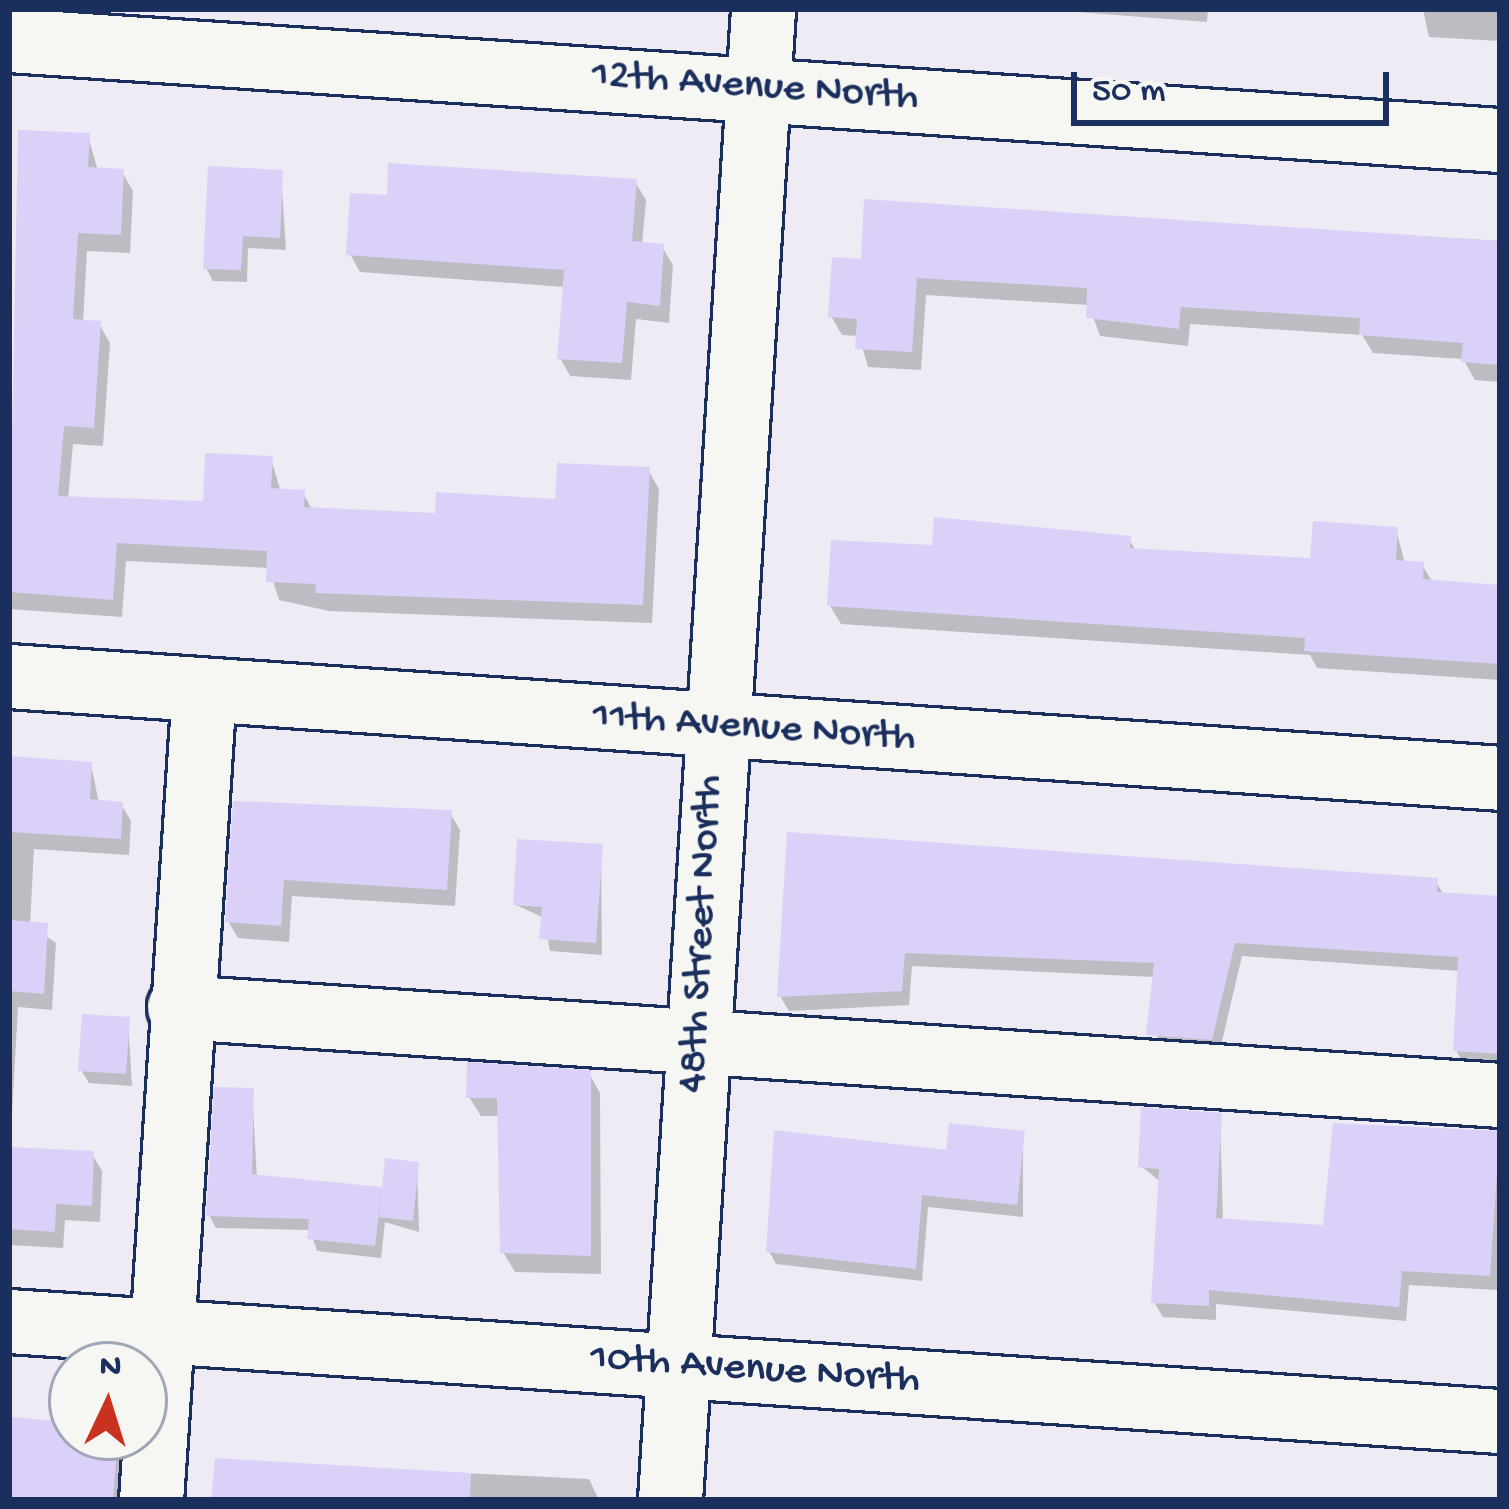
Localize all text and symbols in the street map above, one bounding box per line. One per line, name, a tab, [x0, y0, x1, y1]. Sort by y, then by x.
scale bar	[1077, 48, 1395, 122]
street label: 12th Avenue North	[590, 51, 920, 125]
text: 50 m	[1092, 71, 1165, 114]
street label: 11th Avenue North	[591, 693, 917, 765]
street label: 48th Street North	[670, 774, 736, 1094]
street label: 10th Avenue North	[588, 1334, 922, 1408]
north arrow	[48, 1341, 168, 1461]
text: N	[98, 1348, 122, 1388]

